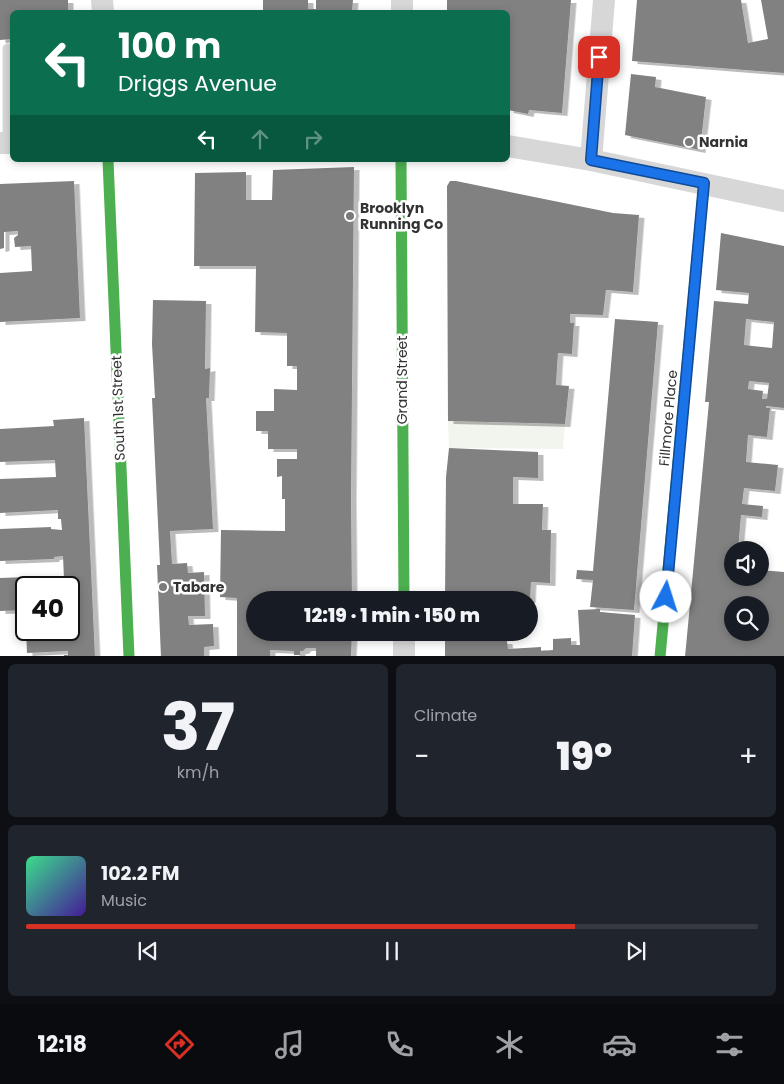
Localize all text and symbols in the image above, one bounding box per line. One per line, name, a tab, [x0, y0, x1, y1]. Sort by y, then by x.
text: 100 m	[118, 21, 221, 70]
icon: left	[35, 30, 100, 95]
pin	[578, 36, 620, 78]
icon: arrive	[585, 43, 613, 71]
text: Driggs Avenue	[118, 68, 277, 99]
icon: left	[193, 125, 221, 153]
icon: ahead	[246, 125, 274, 153]
icon: right	[299, 125, 327, 153]
place label: Narnia	[699, 132, 748, 152]
marker: Narnia	[683, 136, 695, 148]
place label: Brooklyn Running Co	[360, 198, 443, 234]
marker: Brooklyn Running Co	[344, 210, 356, 222]
street label: Grand Street	[392, 336, 412, 424]
street label: South 1st Street	[106, 355, 130, 461]
street label: Fillmore Place	[654, 369, 682, 467]
map controls	[724, 541, 769, 641]
button: sound	[724, 541, 769, 586]
position arrow	[639, 570, 691, 622]
speed limit sign: 40	[15, 576, 80, 641]
place label: Tabare	[173, 577, 225, 597]
marker: Tabare	[157, 581, 169, 593]
button: search	[724, 596, 769, 641]
text: 12:19 · 1 min · 150 m	[304, 602, 480, 629]
text: 37	[161, 682, 235, 773]
text: Climate	[414, 704, 477, 727]
text: 19°	[556, 730, 612, 783]
text: −	[414, 737, 429, 776]
text: +	[739, 737, 758, 776]
text: km/h	[177, 761, 219, 784]
text: 102.2 FM	[101, 860, 179, 887]
text: Music	[101, 889, 147, 912]
icon: previous	[134, 937, 162, 965]
icon: pause	[378, 937, 406, 965]
icon: next	[622, 937, 650, 965]
icon: directions	[162, 1027, 197, 1062]
icon: music	[272, 1027, 307, 1062]
icon: phone	[382, 1027, 417, 1062]
icon: climate	[492, 1027, 527, 1062]
icon: car	[602, 1027, 637, 1062]
icon: filters	[712, 1027, 747, 1062]
text: 12:18	[37, 1029, 87, 1060]

